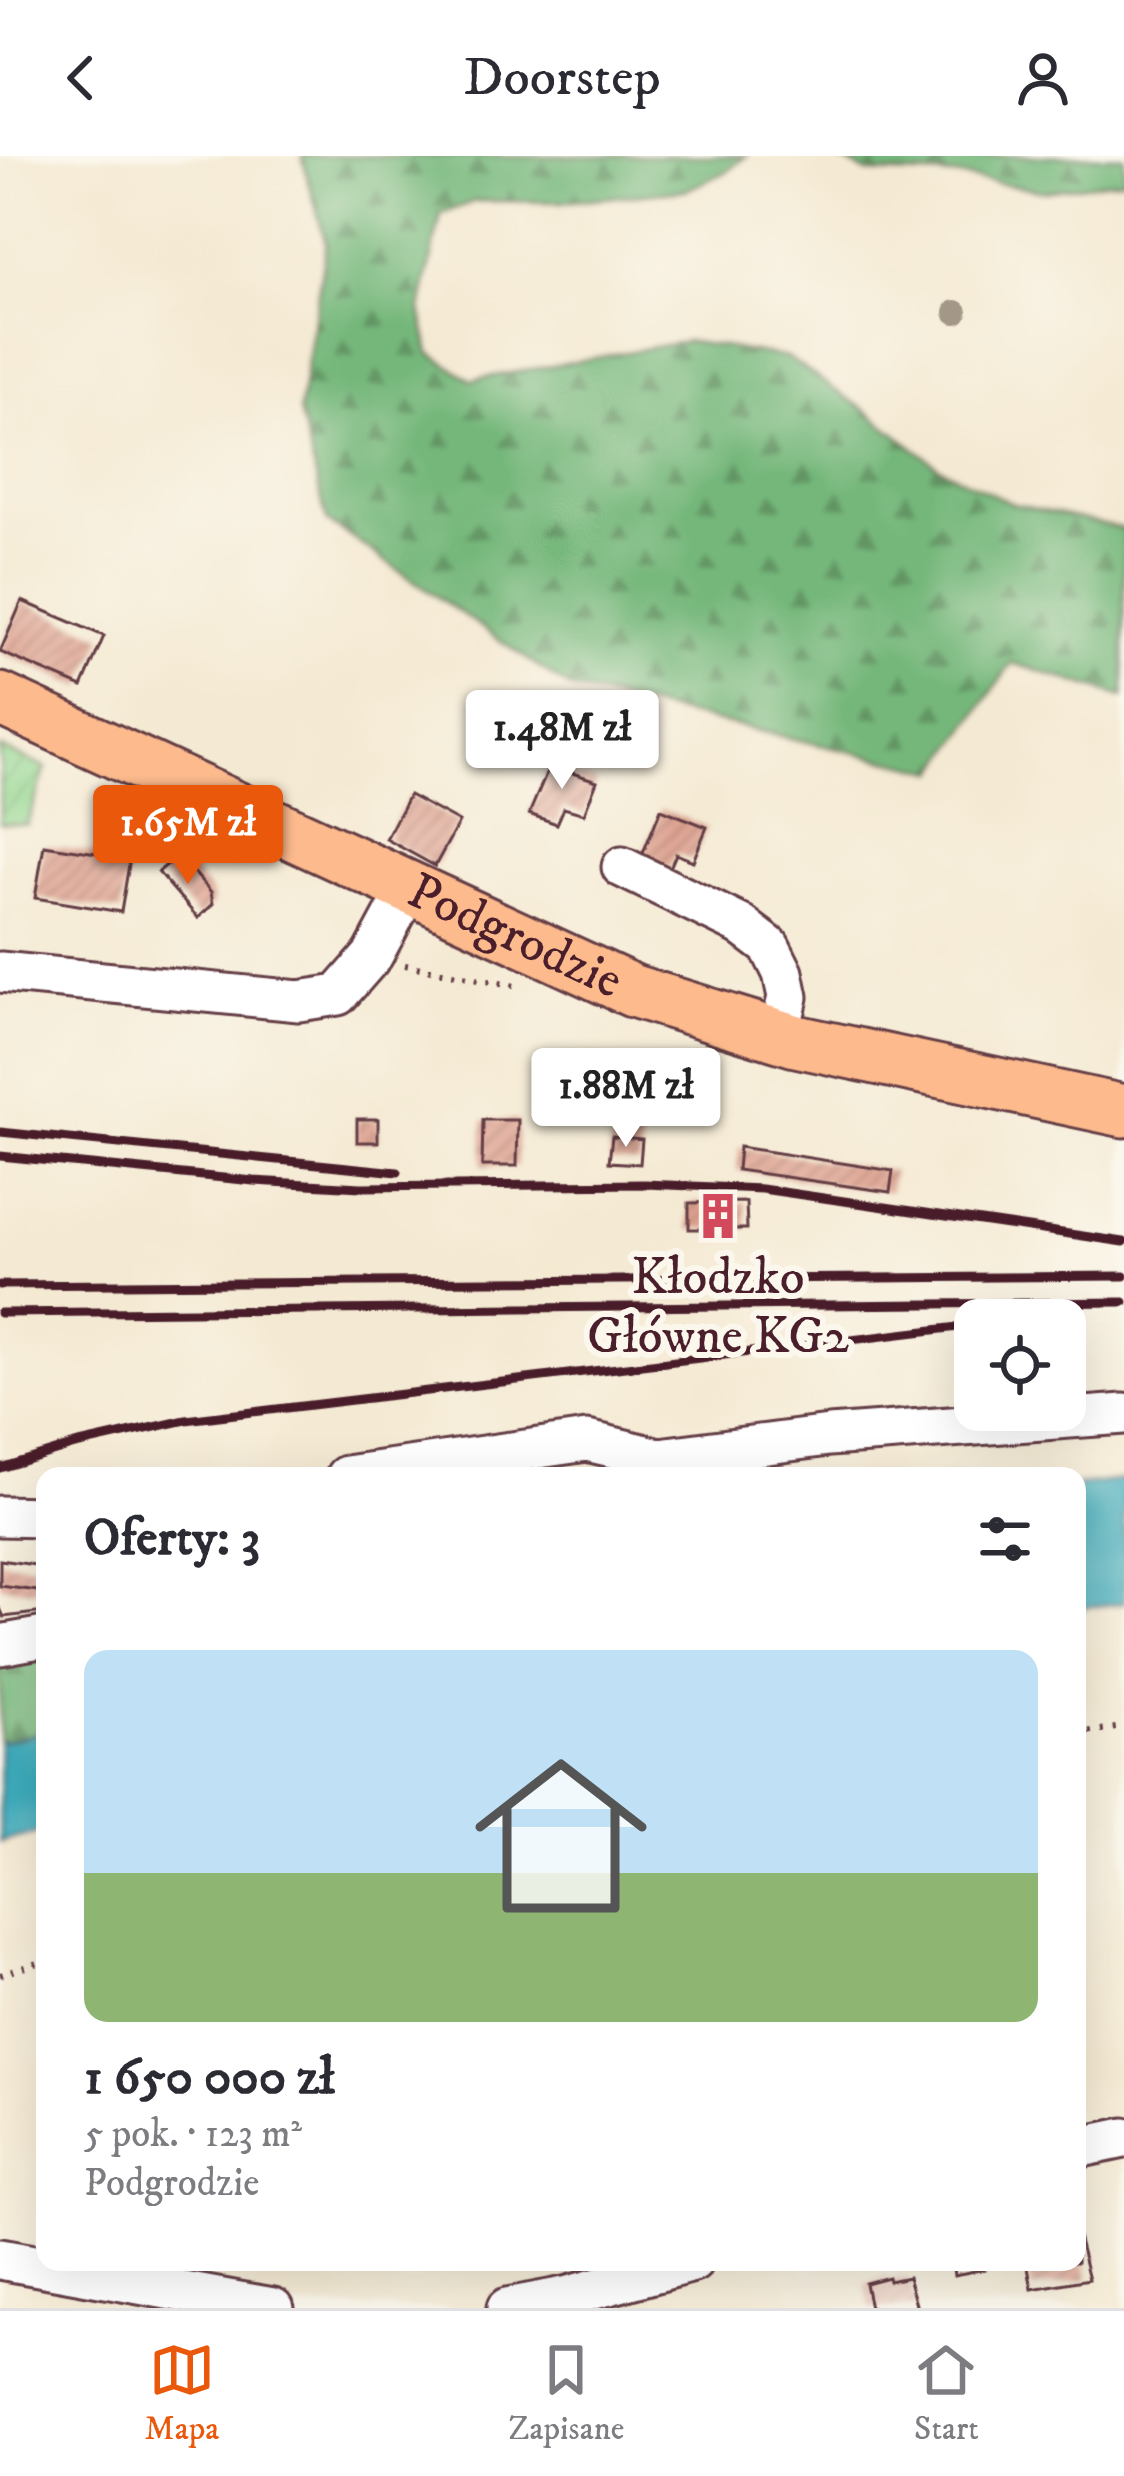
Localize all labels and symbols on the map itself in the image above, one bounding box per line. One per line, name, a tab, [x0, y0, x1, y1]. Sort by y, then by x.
pin: 1.48M zł	[438, 690, 686, 792]
pin: 1.65M zł	[64, 785, 312, 887]
street label: Podgrodzie	[397, 859, 632, 1014]
pin: 1.88M zł	[502, 1048, 750, 1150]
building icon: Kłodzko Główne KG2	[693, 1191, 743, 1241]
place label: Kłodzko Główne KG2	[587, 1246, 849, 1369]

